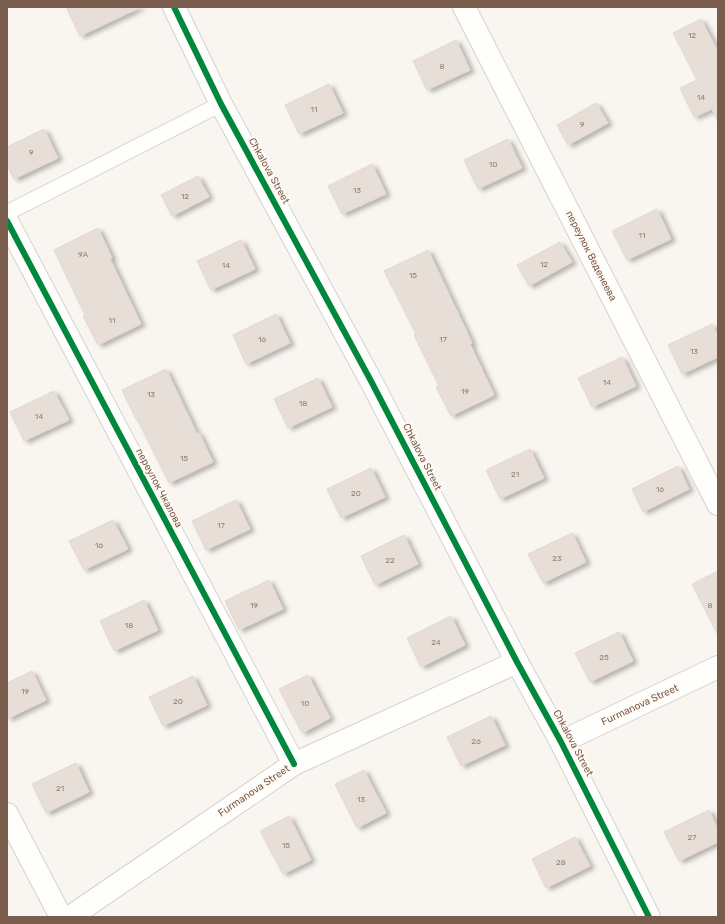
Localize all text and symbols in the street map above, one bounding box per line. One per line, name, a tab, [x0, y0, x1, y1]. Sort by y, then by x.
house number: 12	[688, 31, 696, 40]
house number: 8	[439, 62, 445, 71]
house number: 14	[697, 93, 705, 102]
house number: 11	[311, 105, 317, 114]
house number: 9	[580, 120, 585, 129]
street label: Chkalova Street	[246, 136, 292, 206]
house number: 9	[29, 148, 34, 157]
house number: 10	[489, 160, 497, 169]
house number: 13	[353, 186, 361, 195]
house number: 12	[181, 192, 189, 201]
street label: переулок Веденеева	[563, 209, 619, 303]
house number: 11	[639, 231, 645, 240]
house number: 9А	[78, 250, 89, 259]
house number: 12	[540, 260, 548, 269]
house number: 14	[222, 261, 230, 270]
house number: 15	[409, 271, 417, 280]
house number: 11	[109, 316, 115, 325]
house number: 16	[258, 335, 266, 344]
house number: 17	[439, 335, 447, 344]
house number: 13	[690, 347, 698, 356]
house number: 14	[603, 378, 611, 387]
house number: 19	[461, 387, 469, 396]
house number: 13	[147, 390, 155, 399]
house number: 18	[299, 399, 307, 408]
house number: 14	[35, 412, 43, 421]
street label: Chkalova Street	[400, 422, 444, 493]
street label: переулок Чкалова	[133, 447, 185, 529]
house number: 15	[180, 454, 188, 463]
house number: 21	[511, 470, 519, 479]
house number: 16	[656, 485, 664, 494]
house number: 20	[351, 489, 361, 498]
house number: 17	[217, 521, 225, 530]
house number: 16	[95, 541, 103, 550]
house number: 23	[552, 554, 562, 563]
house number: 22	[385, 556, 395, 565]
house number: 19	[250, 601, 258, 610]
house number: 8	[707, 601, 713, 610]
house number: 18	[125, 621, 133, 630]
house number: 24	[431, 638, 441, 647]
house number: 25	[599, 653, 609, 662]
street label: Furmanova Street	[599, 682, 681, 728]
house number: 19	[21, 687, 29, 696]
house number: 20	[173, 697, 183, 706]
house number: 10	[301, 699, 309, 708]
street label: Chkalova Street	[550, 708, 596, 778]
house number: 26	[471, 737, 481, 746]
street label: Furmanova Street	[216, 763, 292, 819]
house number: 21	[56, 784, 64, 793]
house number: 13	[357, 795, 365, 804]
house number: 27	[688, 833, 696, 842]
house number: 15	[282, 841, 290, 850]
house number: 28	[556, 858, 566, 867]

